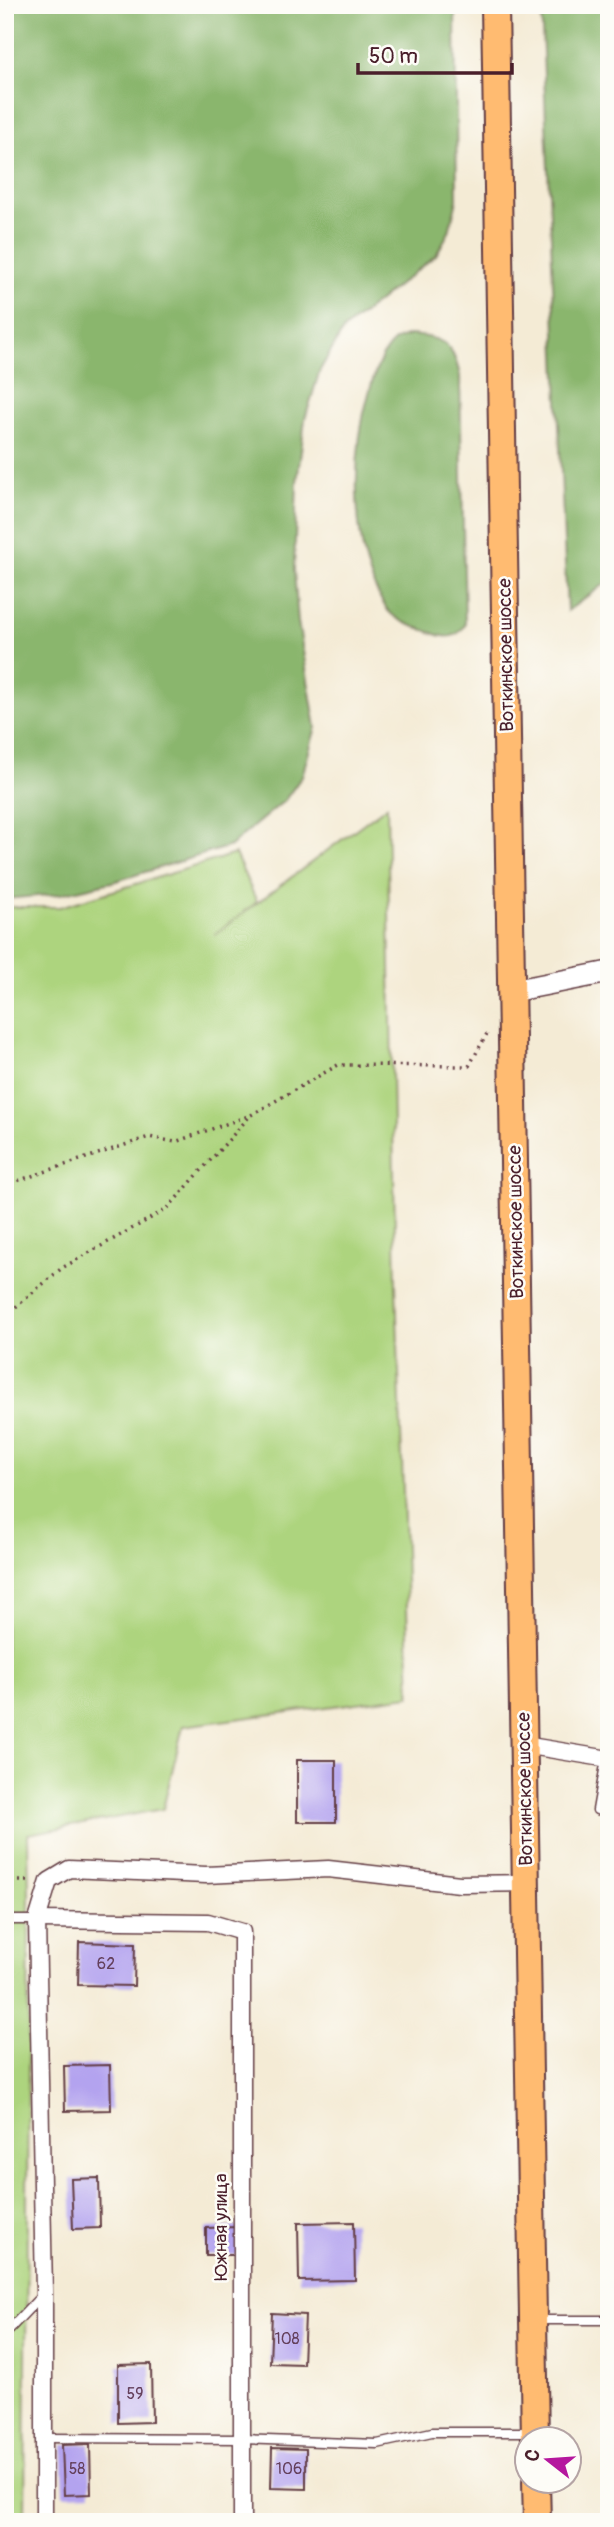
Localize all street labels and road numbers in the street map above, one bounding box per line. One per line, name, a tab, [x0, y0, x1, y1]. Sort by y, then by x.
street label: Воткинское шоссе	[493, 577, 519, 732]
street label: Воткинское шоссе	[503, 1144, 529, 1299]
street label: Воткинское шоссе	[512, 1711, 538, 1866]
street label: Южная улица	[209, 2173, 233, 2281]

